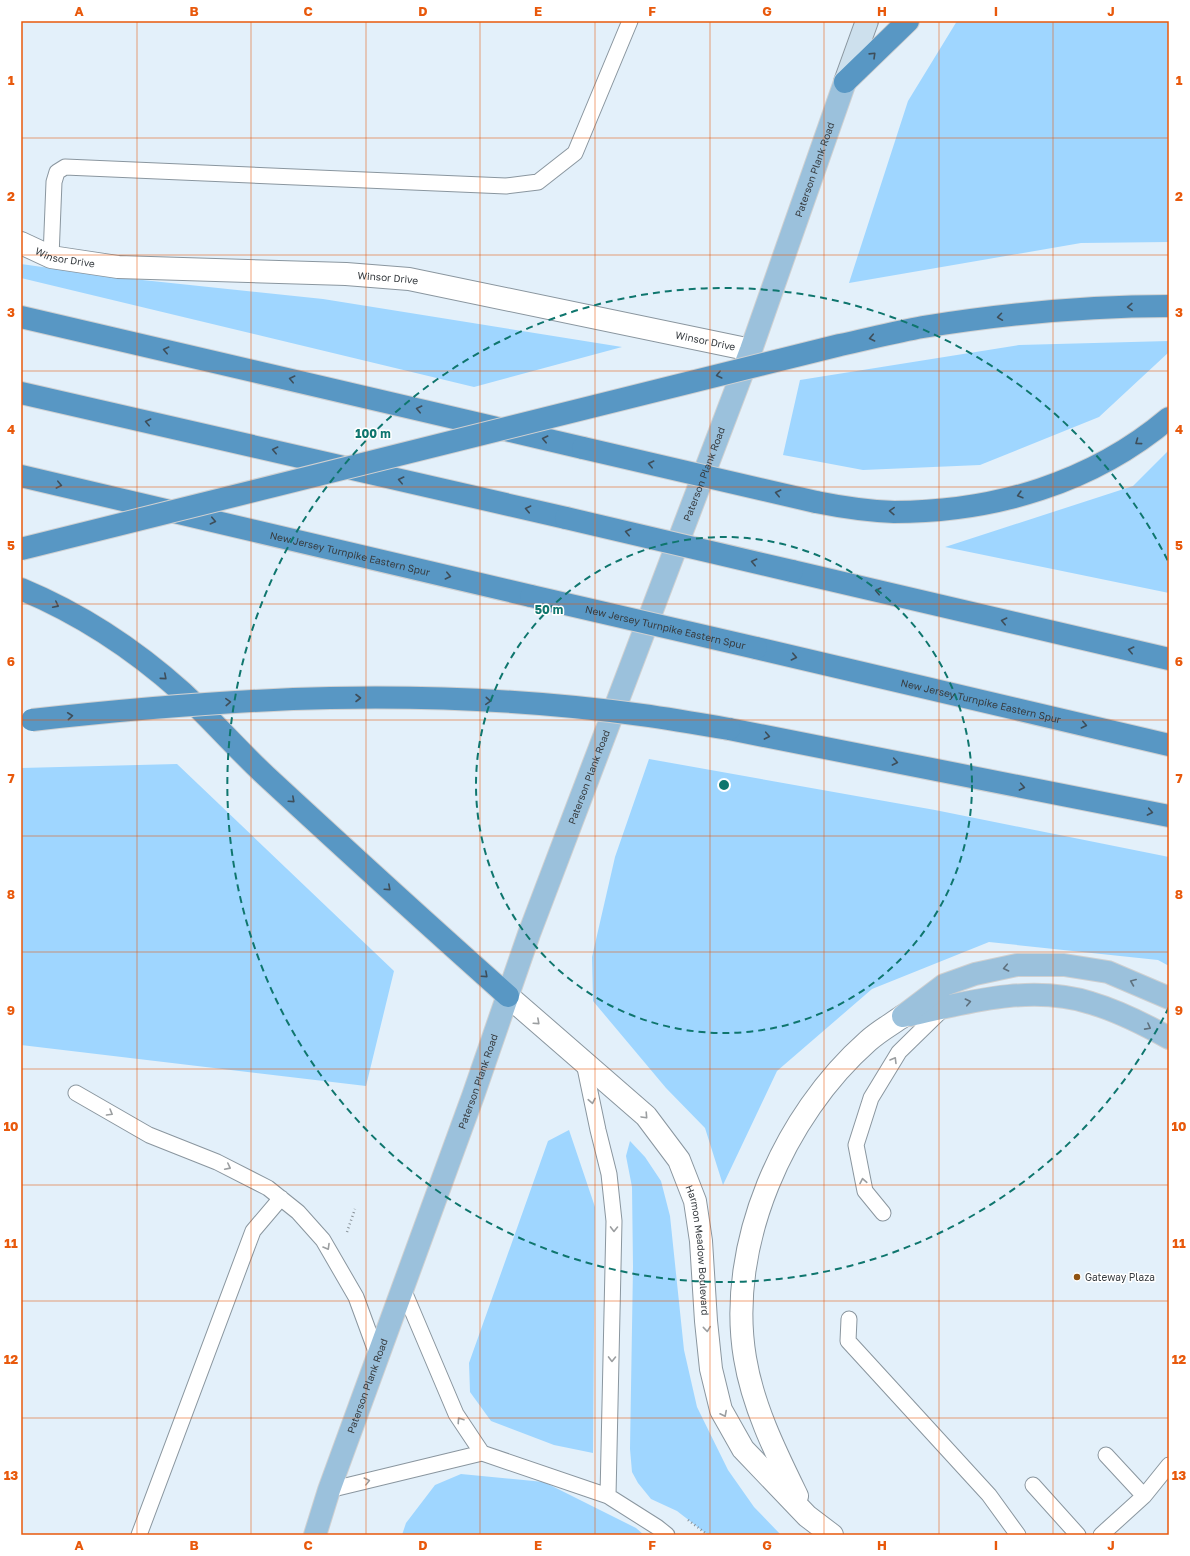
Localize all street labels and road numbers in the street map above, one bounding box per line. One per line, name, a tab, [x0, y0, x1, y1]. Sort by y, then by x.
street label: Paterson Plank Road	[792, 120, 836, 219]
street label: Winsor Drive	[33, 245, 96, 270]
street label: Winsor Drive	[357, 269, 420, 287]
street label: Winsor Drive	[674, 328, 737, 353]
street label: Paterson Plank Road	[680, 425, 727, 523]
street label: New Jersey Turnpike Eastern Spur	[269, 529, 431, 578]
street label: New Jersey Turnpike Eastern Spur	[584, 603, 747, 651]
street label: New Jersey Turnpike Eastern Spur	[900, 676, 1062, 725]
street label: Paterson Plank Road	[565, 728, 612, 826]
street label: Paterson Plank Road	[455, 1032, 500, 1131]
street label: Harmon Meadow Boulevard	[683, 1183, 712, 1316]
street label: Paterson Plank Road	[344, 1337, 390, 1435]

